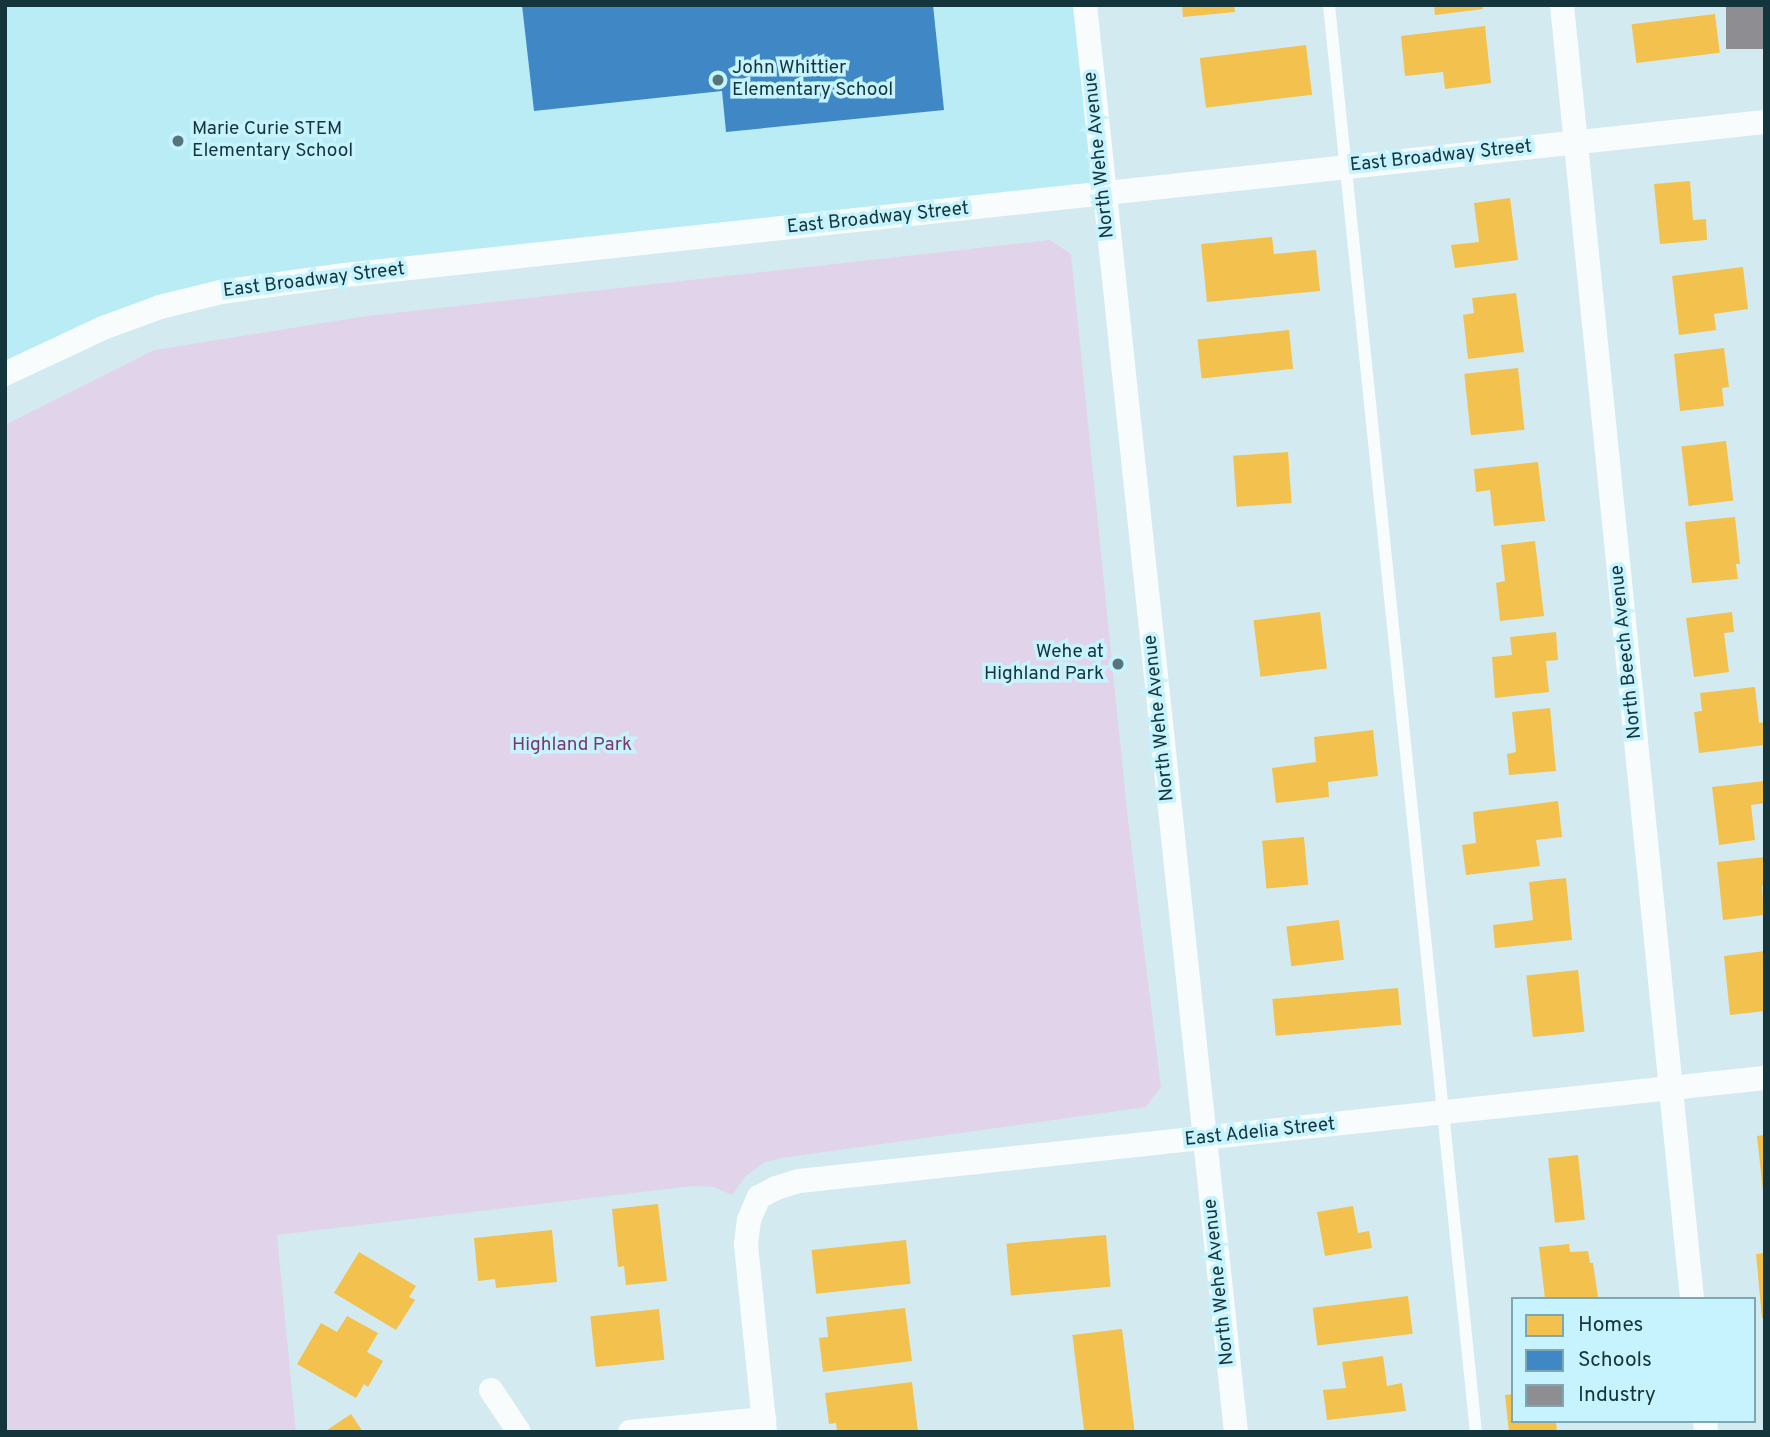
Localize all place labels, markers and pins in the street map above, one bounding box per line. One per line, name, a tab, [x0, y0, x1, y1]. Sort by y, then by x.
place label: John Whittier Elementary School	[732, 58, 893, 102]
marker: John Whittier Elementary School	[710, 72, 726, 88]
place label: Marie Curie STEM Elementary School	[192, 119, 353, 163]
marker: Marie Curie STEM Elementary School	[170, 133, 186, 149]
place label: Wehe at Highland Park	[984, 642, 1104, 686]
marker: Wehe at Highland Park	[1110, 656, 1126, 672]

